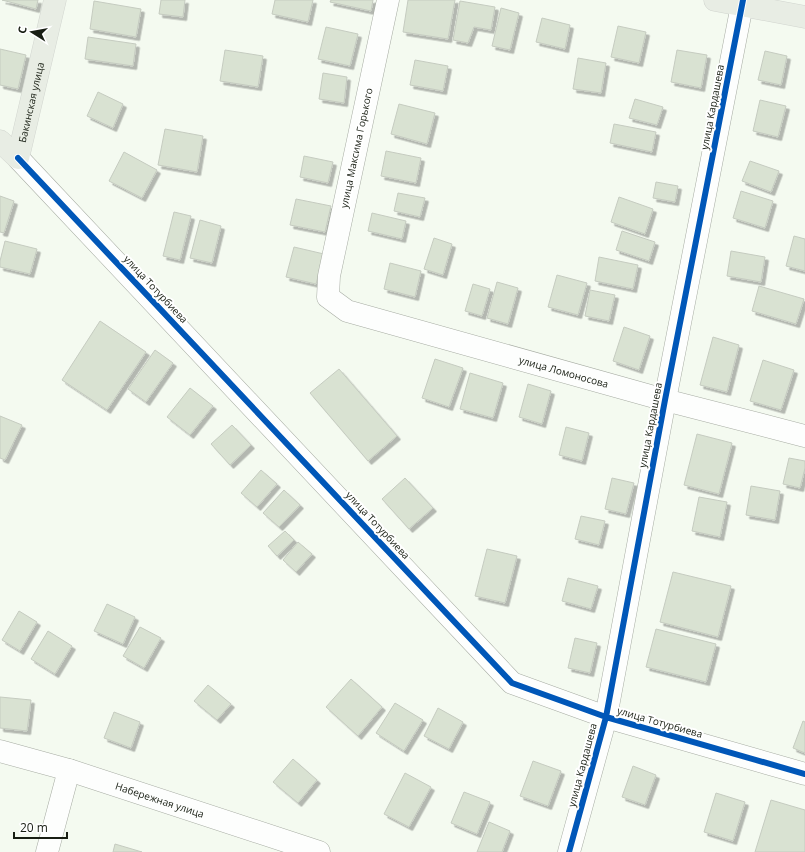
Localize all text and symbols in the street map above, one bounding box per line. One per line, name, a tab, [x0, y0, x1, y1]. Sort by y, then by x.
north arrow	[12, 12, 52, 52]
text: С	[14, 25, 30, 35]
street label: Бакинская улица	[15, 61, 47, 144]
street label: улица Кардашева	[697, 63, 727, 151]
street label: улица Максима Горького	[336, 87, 376, 209]
street label: улица Тотурбиева	[121, 252, 191, 326]
street label: улица Ломоносова	[517, 352, 610, 391]
street label: улица Кардашева	[635, 381, 665, 469]
street label: улица Тотурбиева	[343, 488, 413, 562]
street label: улица Тотурбиева	[616, 703, 704, 741]
street label: улица Кардашева	[564, 721, 600, 809]
street label: Набережная улица	[113, 779, 206, 821]
scale bar	[14, 814, 67, 840]
text: 20 m	[20, 819, 48, 836]

